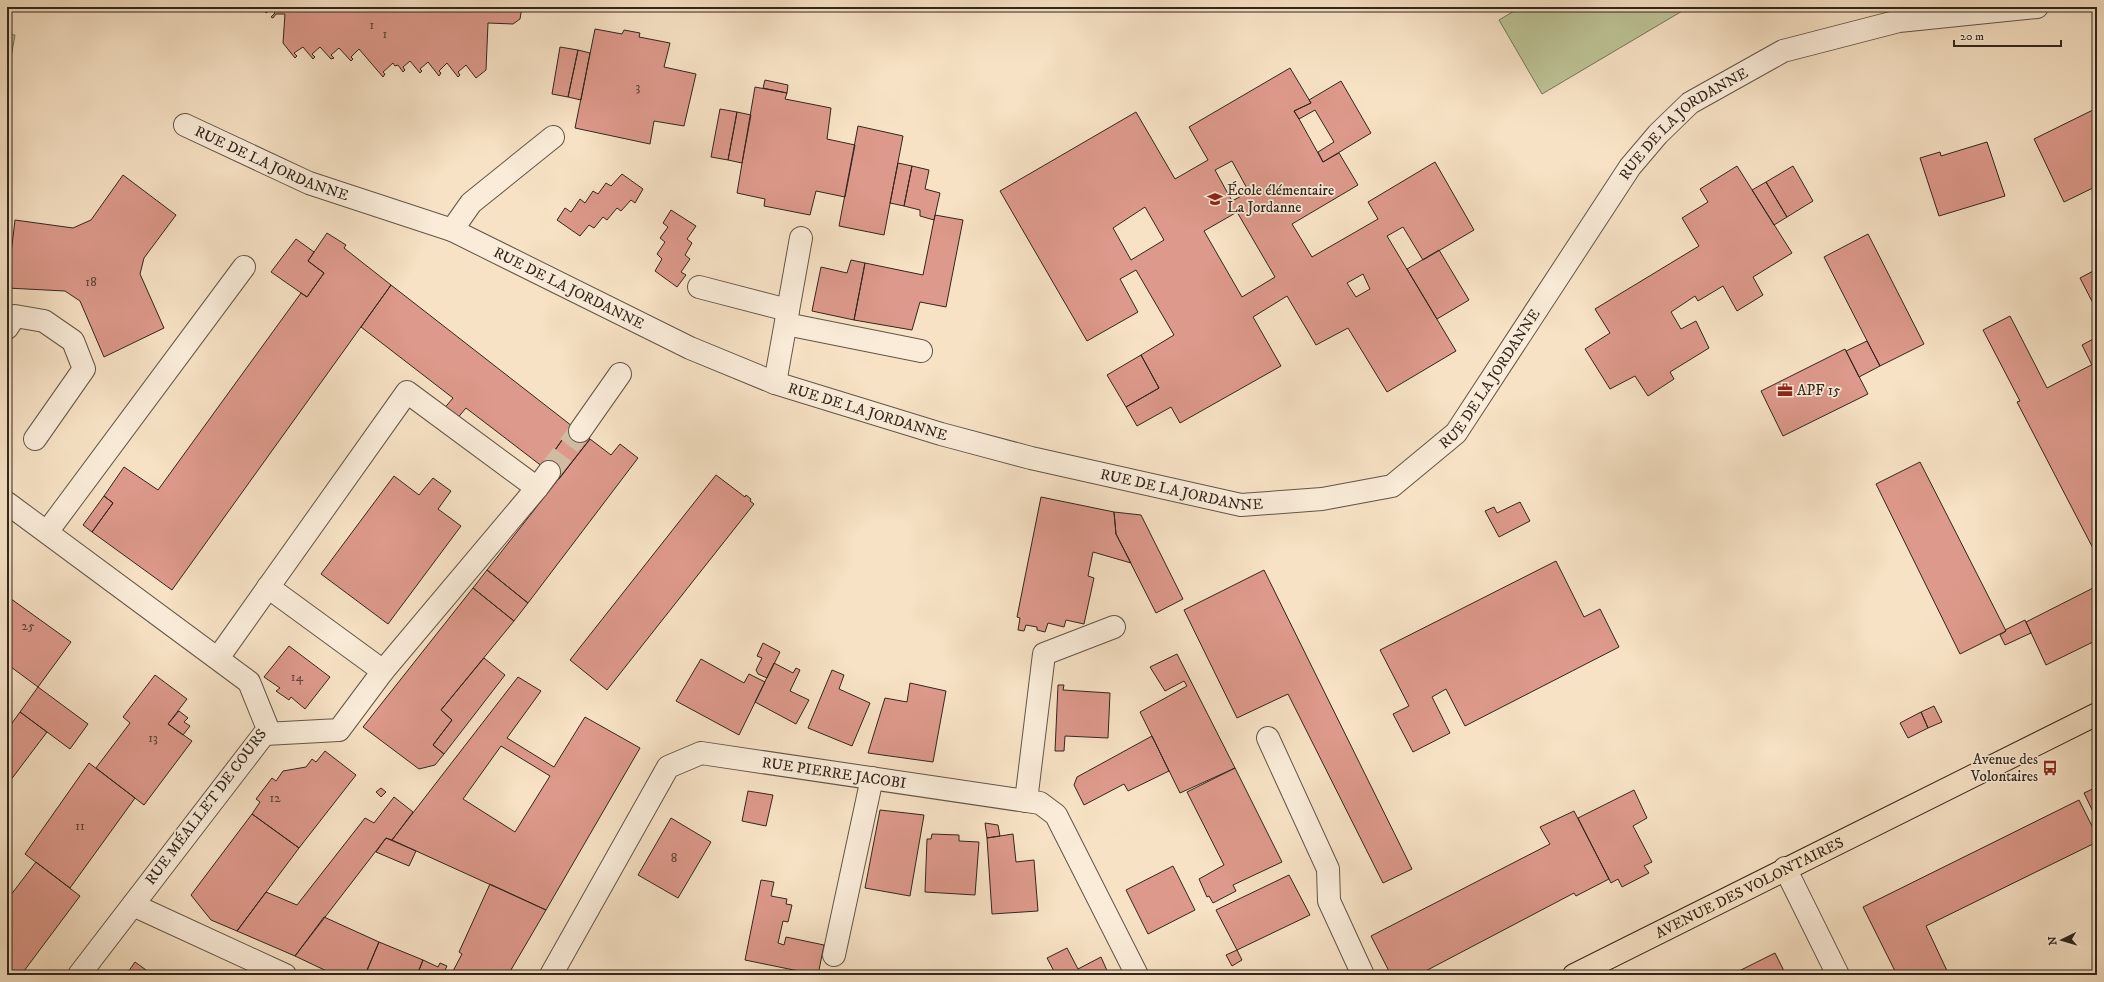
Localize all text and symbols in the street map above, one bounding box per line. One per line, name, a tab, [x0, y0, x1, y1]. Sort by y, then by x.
house number: 1	[370, 17, 375, 33]
scale bar	[1954, 22, 2061, 48]
house number: 1	[383, 26, 388, 42]
text: 20 m	[1960, 29, 1984, 44]
street label: RUE DE LA JORDANNE	[1615, 63, 1752, 183]
house number: 3	[636, 79, 641, 95]
street label: RUE DE LA JORDANNE	[192, 121, 351, 205]
place label: École élémentaire La Jordanne	[1227, 181, 1334, 217]
school or university icon: École élémentaire La Jordanne	[1206, 190, 1224, 208]
street label: RUE DE LA JORDANNE	[490, 243, 648, 334]
house number: 18	[85, 274, 97, 290]
street label: RUE DE LA JORDANNE	[1435, 305, 1544, 453]
street label: RUE DE LA JORDANNE	[786, 378, 950, 445]
office icon: APF 15	[1776, 381, 1794, 399]
place label: APF 15	[1797, 381, 1841, 400]
street label: RUE DE LA JORDANNE	[1098, 464, 1264, 515]
house number: 25	[22, 618, 35, 634]
house number: 14	[291, 669, 304, 685]
street label: RUE MÉALLET DE COURS	[141, 725, 271, 889]
house number: 13	[148, 730, 158, 746]
place label: Avenue des Volontaires	[1970, 750, 2038, 786]
street label: RUE PIERRE JACOBI	[761, 753, 908, 793]
bus stop icon: Avenue des Volontaires	[2041, 759, 2059, 777]
house number: 12	[269, 790, 281, 806]
house number: 11	[75, 818, 85, 834]
street label: AVENUE DES VOLONTAIRES	[1652, 832, 1847, 942]
house number: 8	[671, 850, 677, 866]
north arrow	[2042, 920, 2082, 960]
text: N	[2046, 936, 2060, 946]

